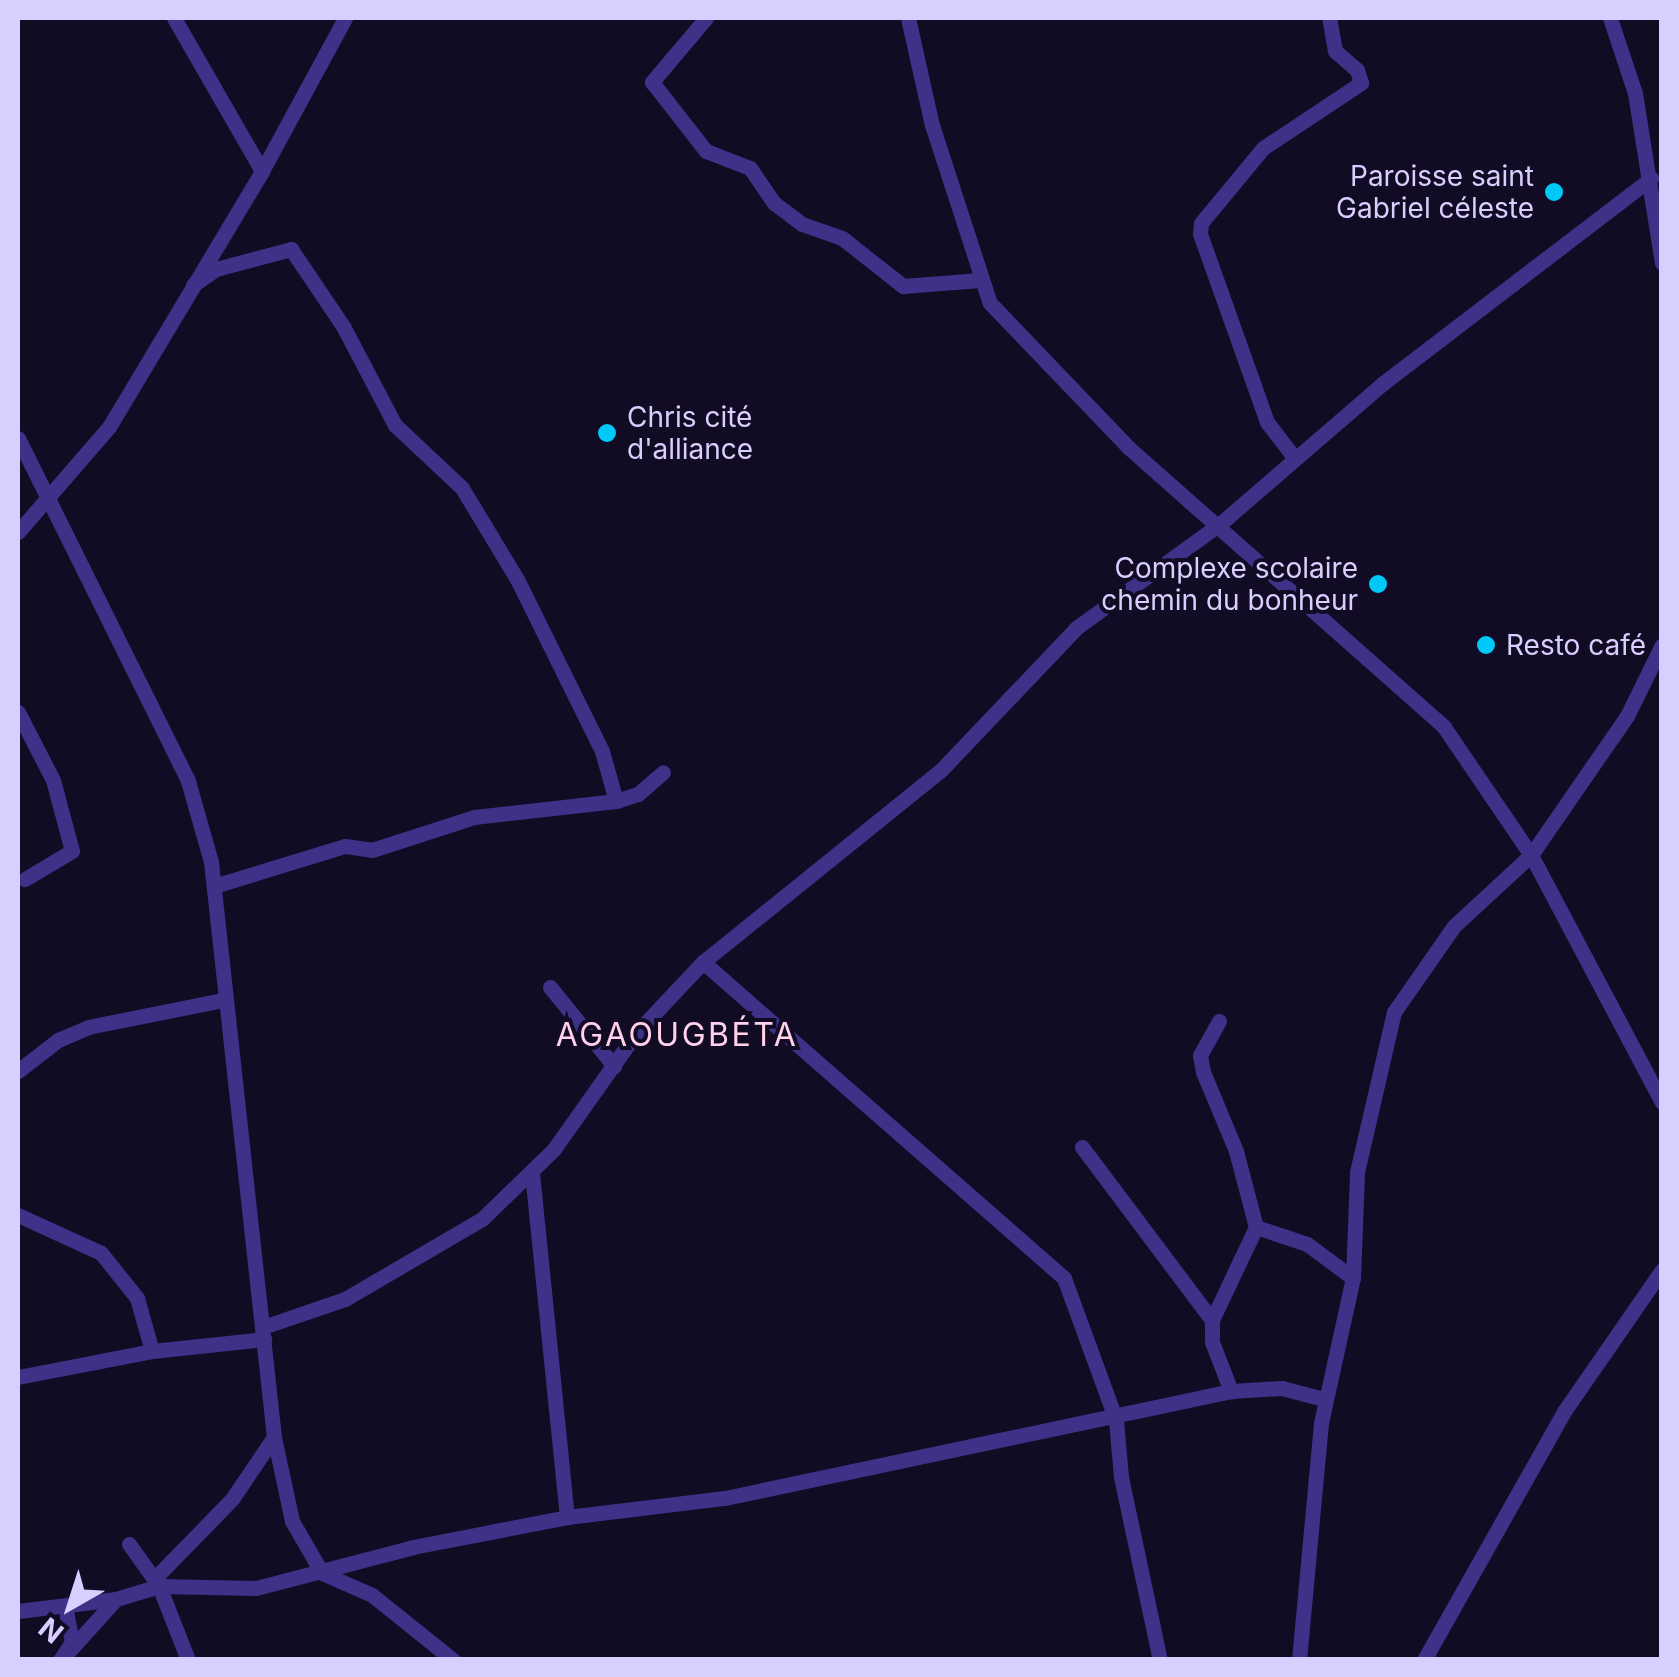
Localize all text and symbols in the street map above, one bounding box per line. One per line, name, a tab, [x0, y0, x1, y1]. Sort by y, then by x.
place label: Paroisse saint Gabriel céleste	[1336, 159, 1534, 225]
marker: Paroisse saint Gabriel céleste	[1543, 181, 1565, 203]
place label: Chris cité d'alliance	[627, 400, 753, 466]
marker: Chris cité d'alliance	[596, 422, 618, 444]
place label: Complexe scolaire chemin du bonheur	[1101, 551, 1358, 617]
marker: Complexe scolaire chemin du bonheur	[1367, 573, 1389, 595]
place label: Resto café	[1506, 628, 1646, 662]
marker: Resto café	[1475, 634, 1497, 656]
district label: AGAOUGBÉTA	[556, 1016, 798, 1054]
north arrow	[20, 1557, 120, 1657]
text: N	[32, 1610, 70, 1650]

